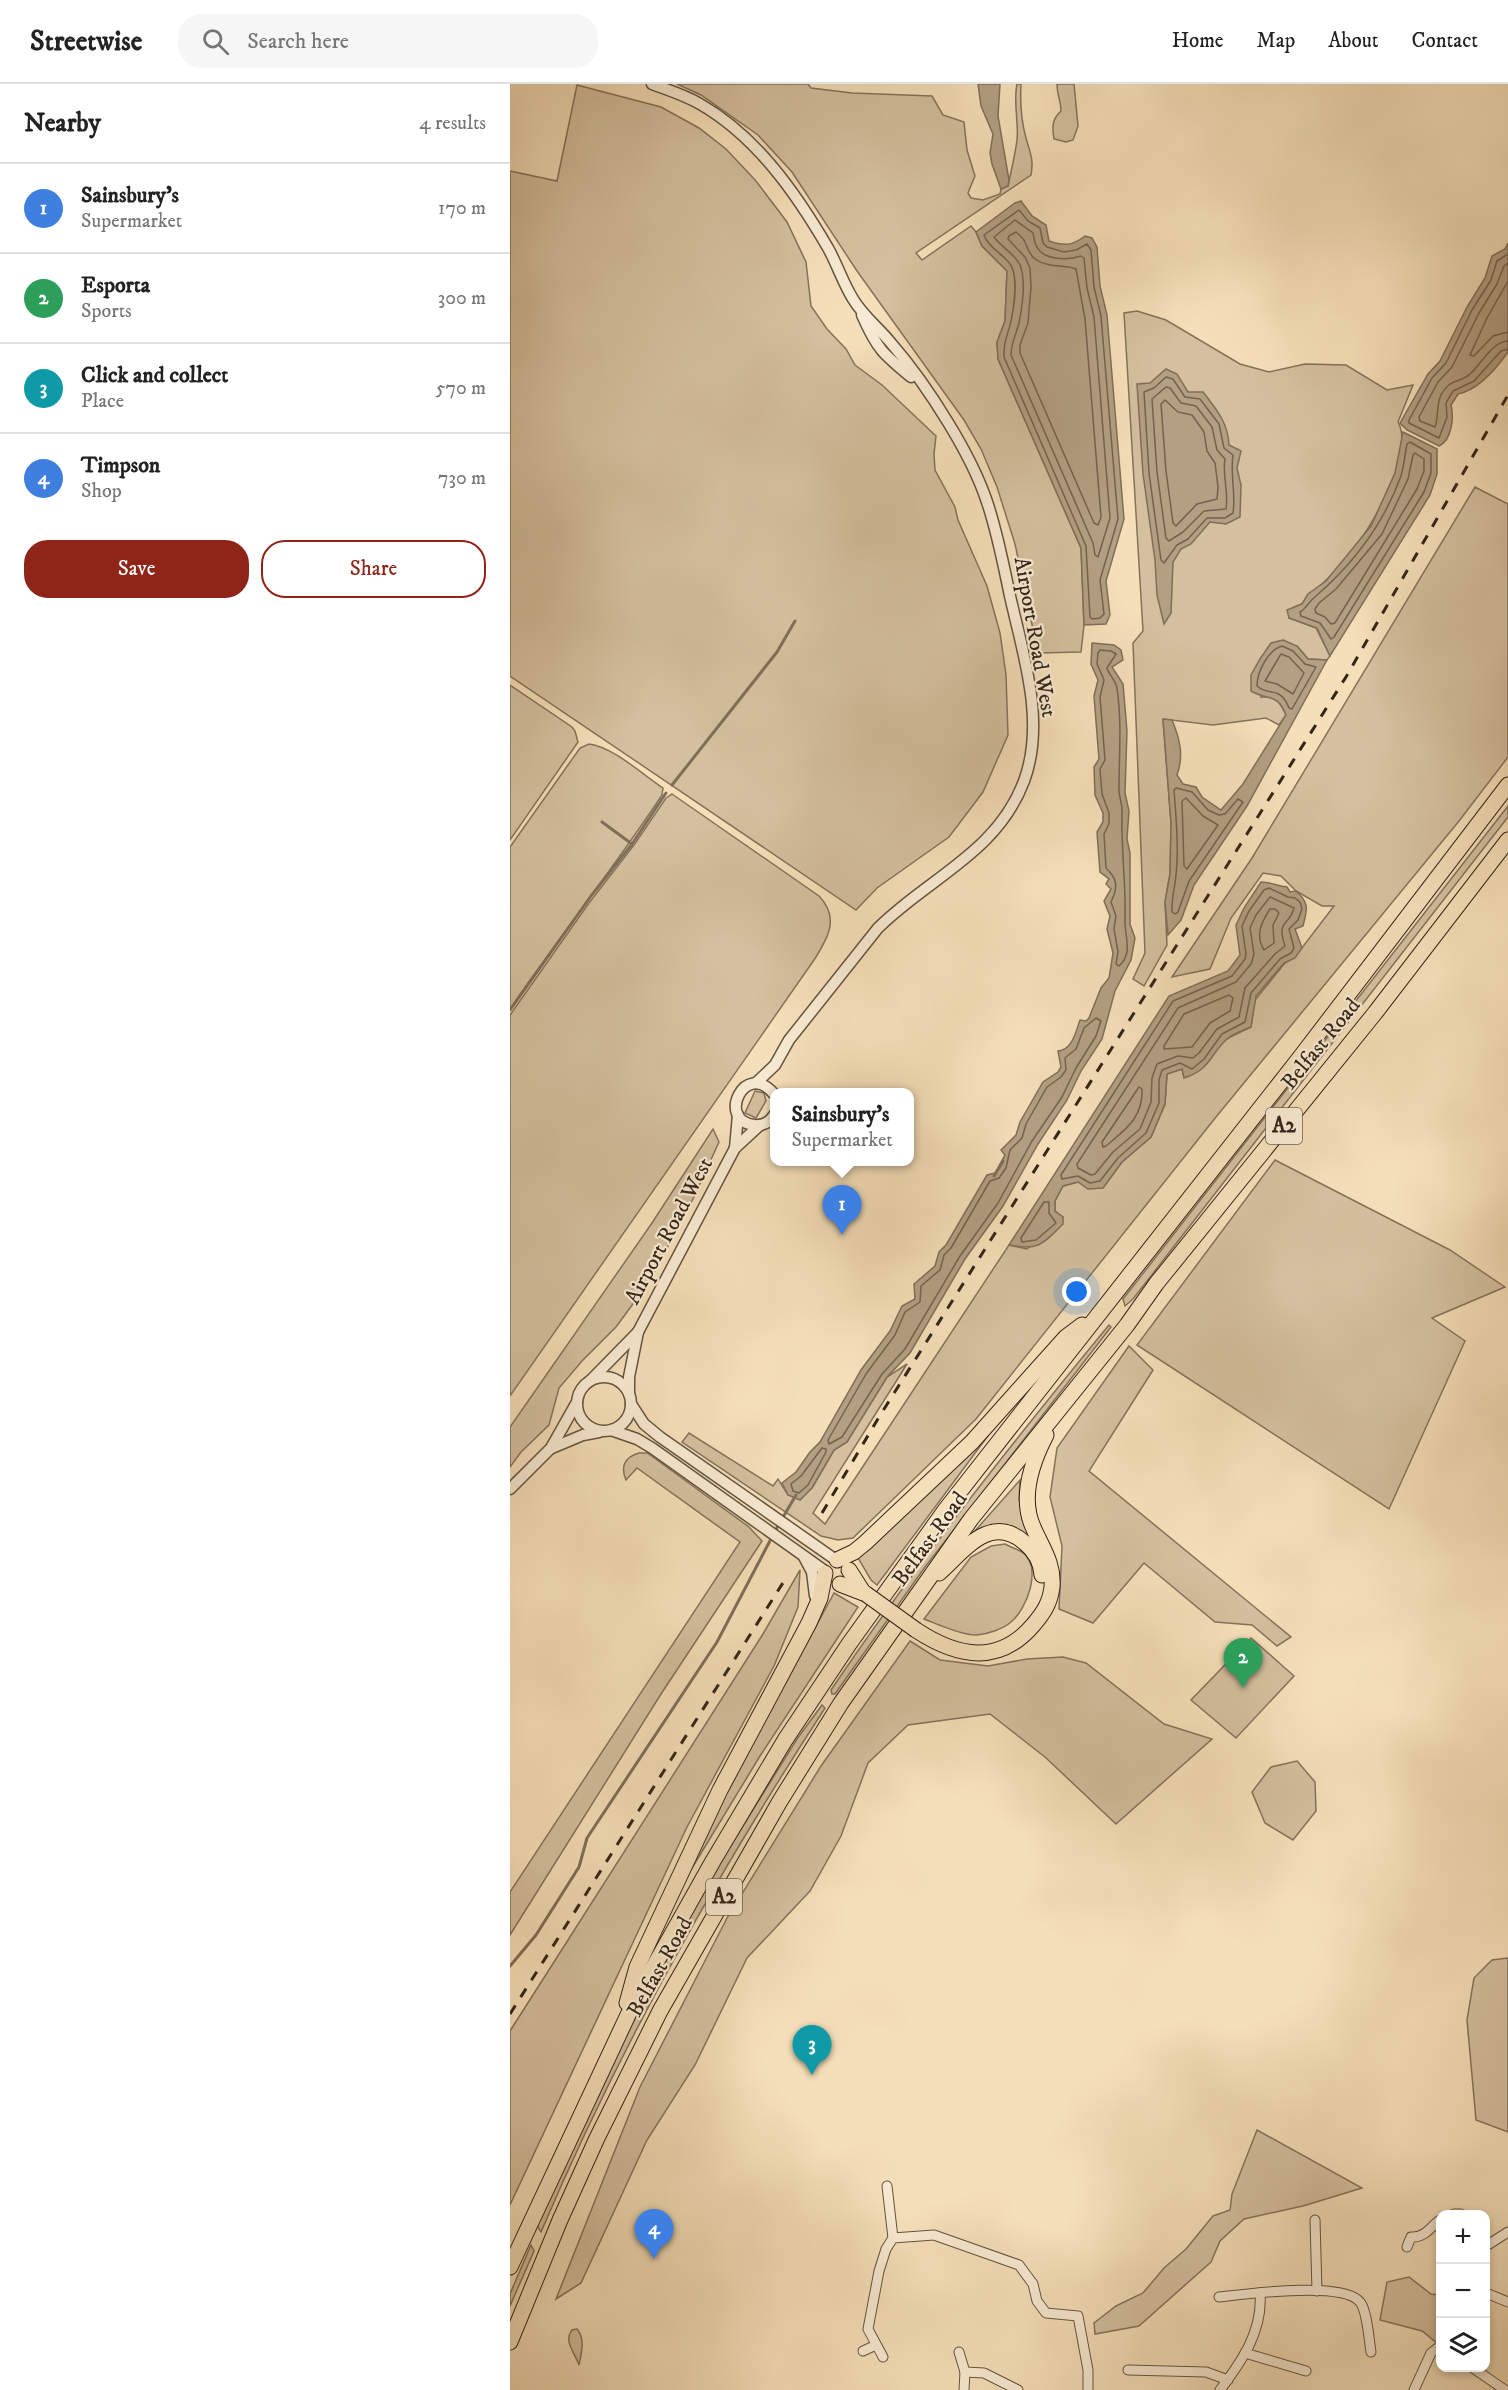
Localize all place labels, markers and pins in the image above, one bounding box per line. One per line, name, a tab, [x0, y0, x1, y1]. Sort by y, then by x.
pin: 1	[822, 1186, 862, 1235]
pin: 2	[1224, 1638, 1262, 1688]
pin: 3	[792, 2026, 832, 2075]
pin: 4	[634, 2210, 674, 2259]

